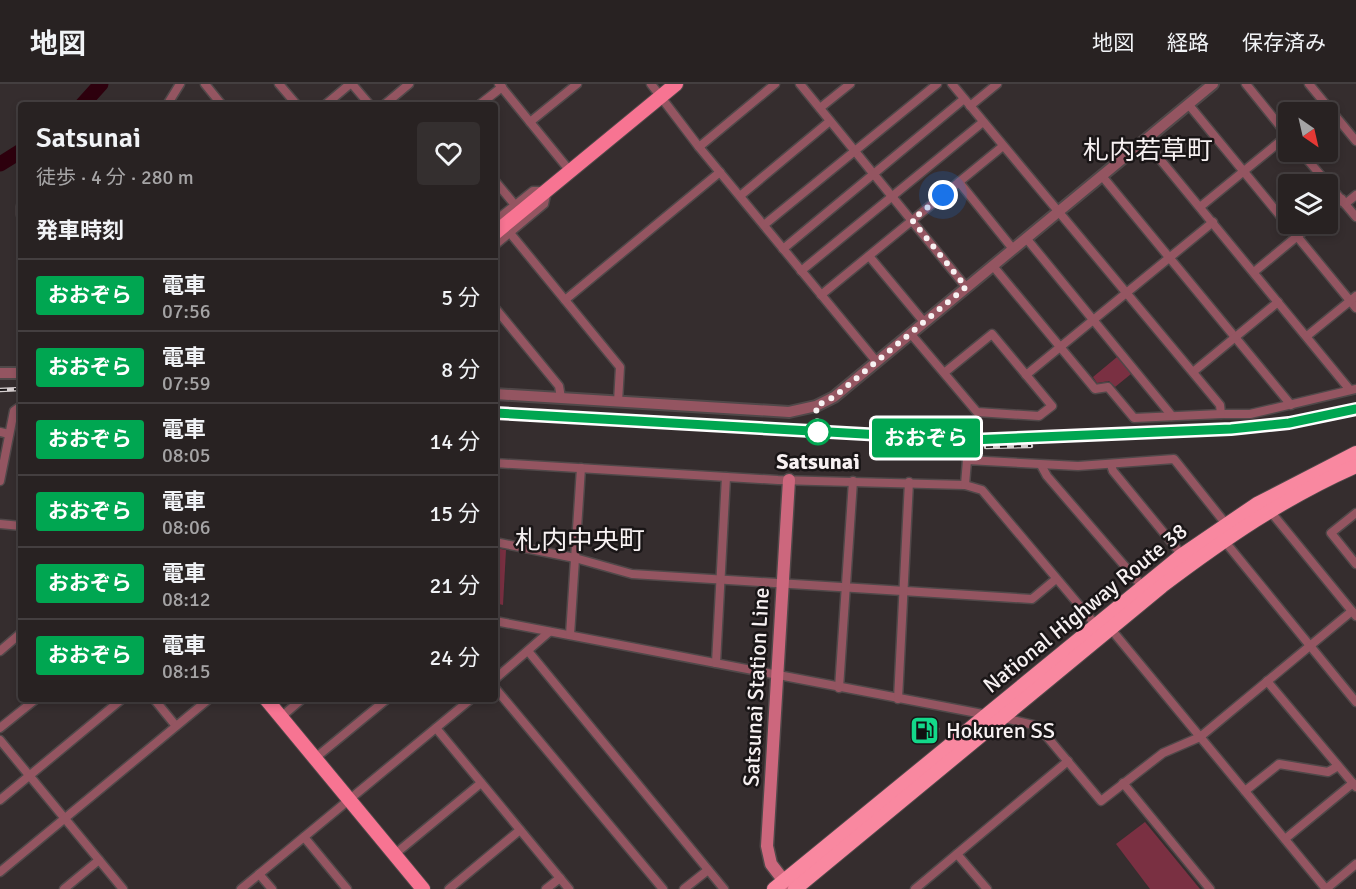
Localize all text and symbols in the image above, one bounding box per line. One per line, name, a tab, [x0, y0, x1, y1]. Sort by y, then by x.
text: 地図	[30, 27, 86, 61]
text: 地図	[1092, 30, 1134, 56]
text: 経路	[1167, 30, 1209, 56]
text: 保存済み	[1242, 30, 1326, 56]
north arrow	[1278, 102, 1338, 162]
map controls	[1278, 102, 1338, 234]
text: Satsunai	[36, 121, 141, 155]
button: heart	[417, 122, 480, 185]
district label: 札内若草町	[1083, 135, 1213, 167]
text: 徒歩 · 4 分 · 280 m	[36, 165, 194, 190]
button: layers	[1278, 174, 1338, 234]
your location	[928, 180, 958, 210]
text: 発車時刻	[36, 217, 124, 244]
text: 電車	[162, 272, 206, 299]
text: おおぞら	[48, 282, 132, 308]
text: 5 分	[441, 284, 480, 311]
text: 07:56	[162, 299, 211, 324]
text: 電車	[162, 344, 206, 371]
text: おおぞら	[48, 354, 132, 380]
text: 8 分	[441, 356, 480, 383]
text: 07:59	[162, 371, 211, 396]
text: 電車	[162, 416, 206, 443]
line badge: おおぞら	[884, 418, 968, 458]
marker: Satsunai	[805, 419, 831, 445]
text: おおぞら	[884, 425, 968, 451]
text: おおぞら	[48, 426, 132, 452]
text: 14 分	[429, 428, 480, 455]
text: 08:05	[162, 443, 211, 468]
place label: Satsunai	[776, 448, 860, 475]
text: 電車	[162, 488, 206, 515]
text: おおぞら	[48, 498, 132, 524]
text: 15 分	[429, 500, 480, 527]
text: 08:06	[162, 515, 211, 540]
street label: National Highway Route 38	[977, 517, 1193, 699]
district label: 札内中央町	[515, 525, 645, 557]
text: 電車	[162, 560, 206, 587]
text: おおぞら	[48, 570, 132, 596]
text: 21 分	[429, 572, 480, 599]
text: 08:12	[162, 587, 211, 612]
street label: Satsunai Station Line	[737, 587, 775, 787]
text: 電車	[162, 632, 206, 659]
text: おおぞら	[48, 642, 132, 668]
text: 24 分	[429, 644, 480, 671]
text: 08:15	[162, 659, 211, 684]
fuel station icon: Hokuren SS	[909, 714, 941, 746]
place label: Hokuren SS	[946, 717, 1055, 744]

